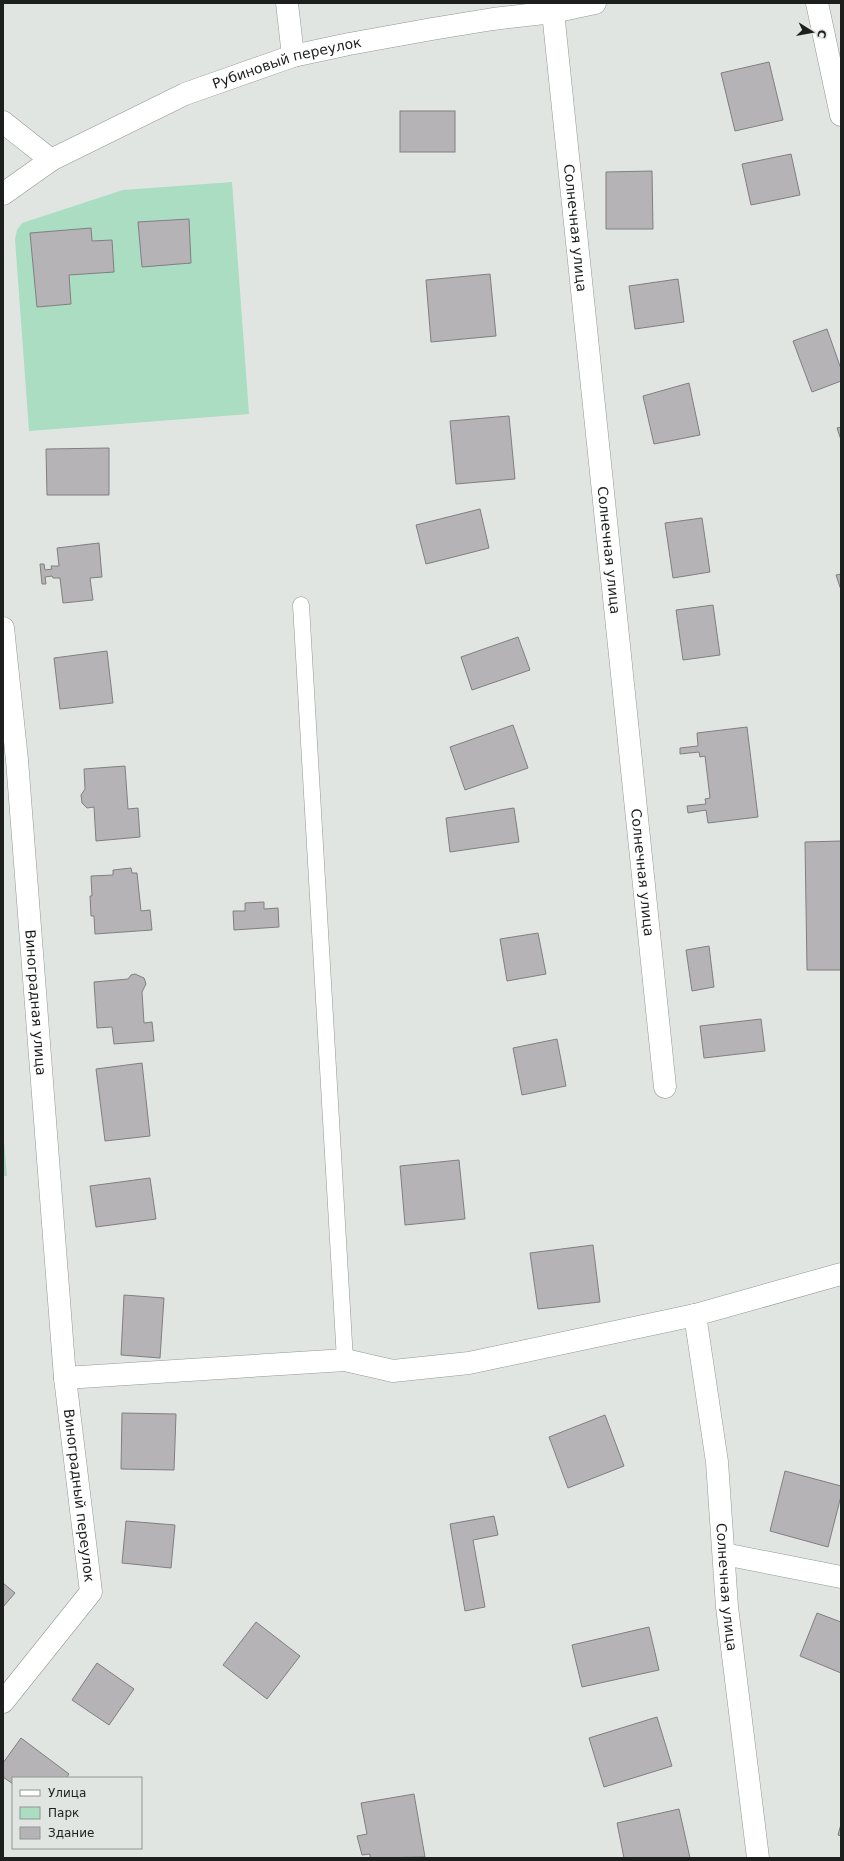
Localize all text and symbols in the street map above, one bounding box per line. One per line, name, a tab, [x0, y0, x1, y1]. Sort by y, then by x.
north arrow	[792, 12, 832, 52]
text: С	[814, 29, 828, 39]
street label: Рубиновый переулок	[210, 34, 363, 92]
street label: Солнечная улица	[561, 163, 590, 293]
street label: Солнечная улица	[594, 485, 624, 615]
street label: Солнечная улица	[628, 808, 657, 937]
street label: Виноградная улица	[22, 929, 49, 1076]
street label: Виноградный переулок	[61, 1408, 98, 1583]
street label: Солнечная улица	[713, 1522, 740, 1652]
legend	[12, 1777, 142, 1849]
text: Улица	[48, 1786, 86, 1800]
text: Парк	[48, 1806, 79, 1820]
text: Здание	[48, 1826, 94, 1840]

